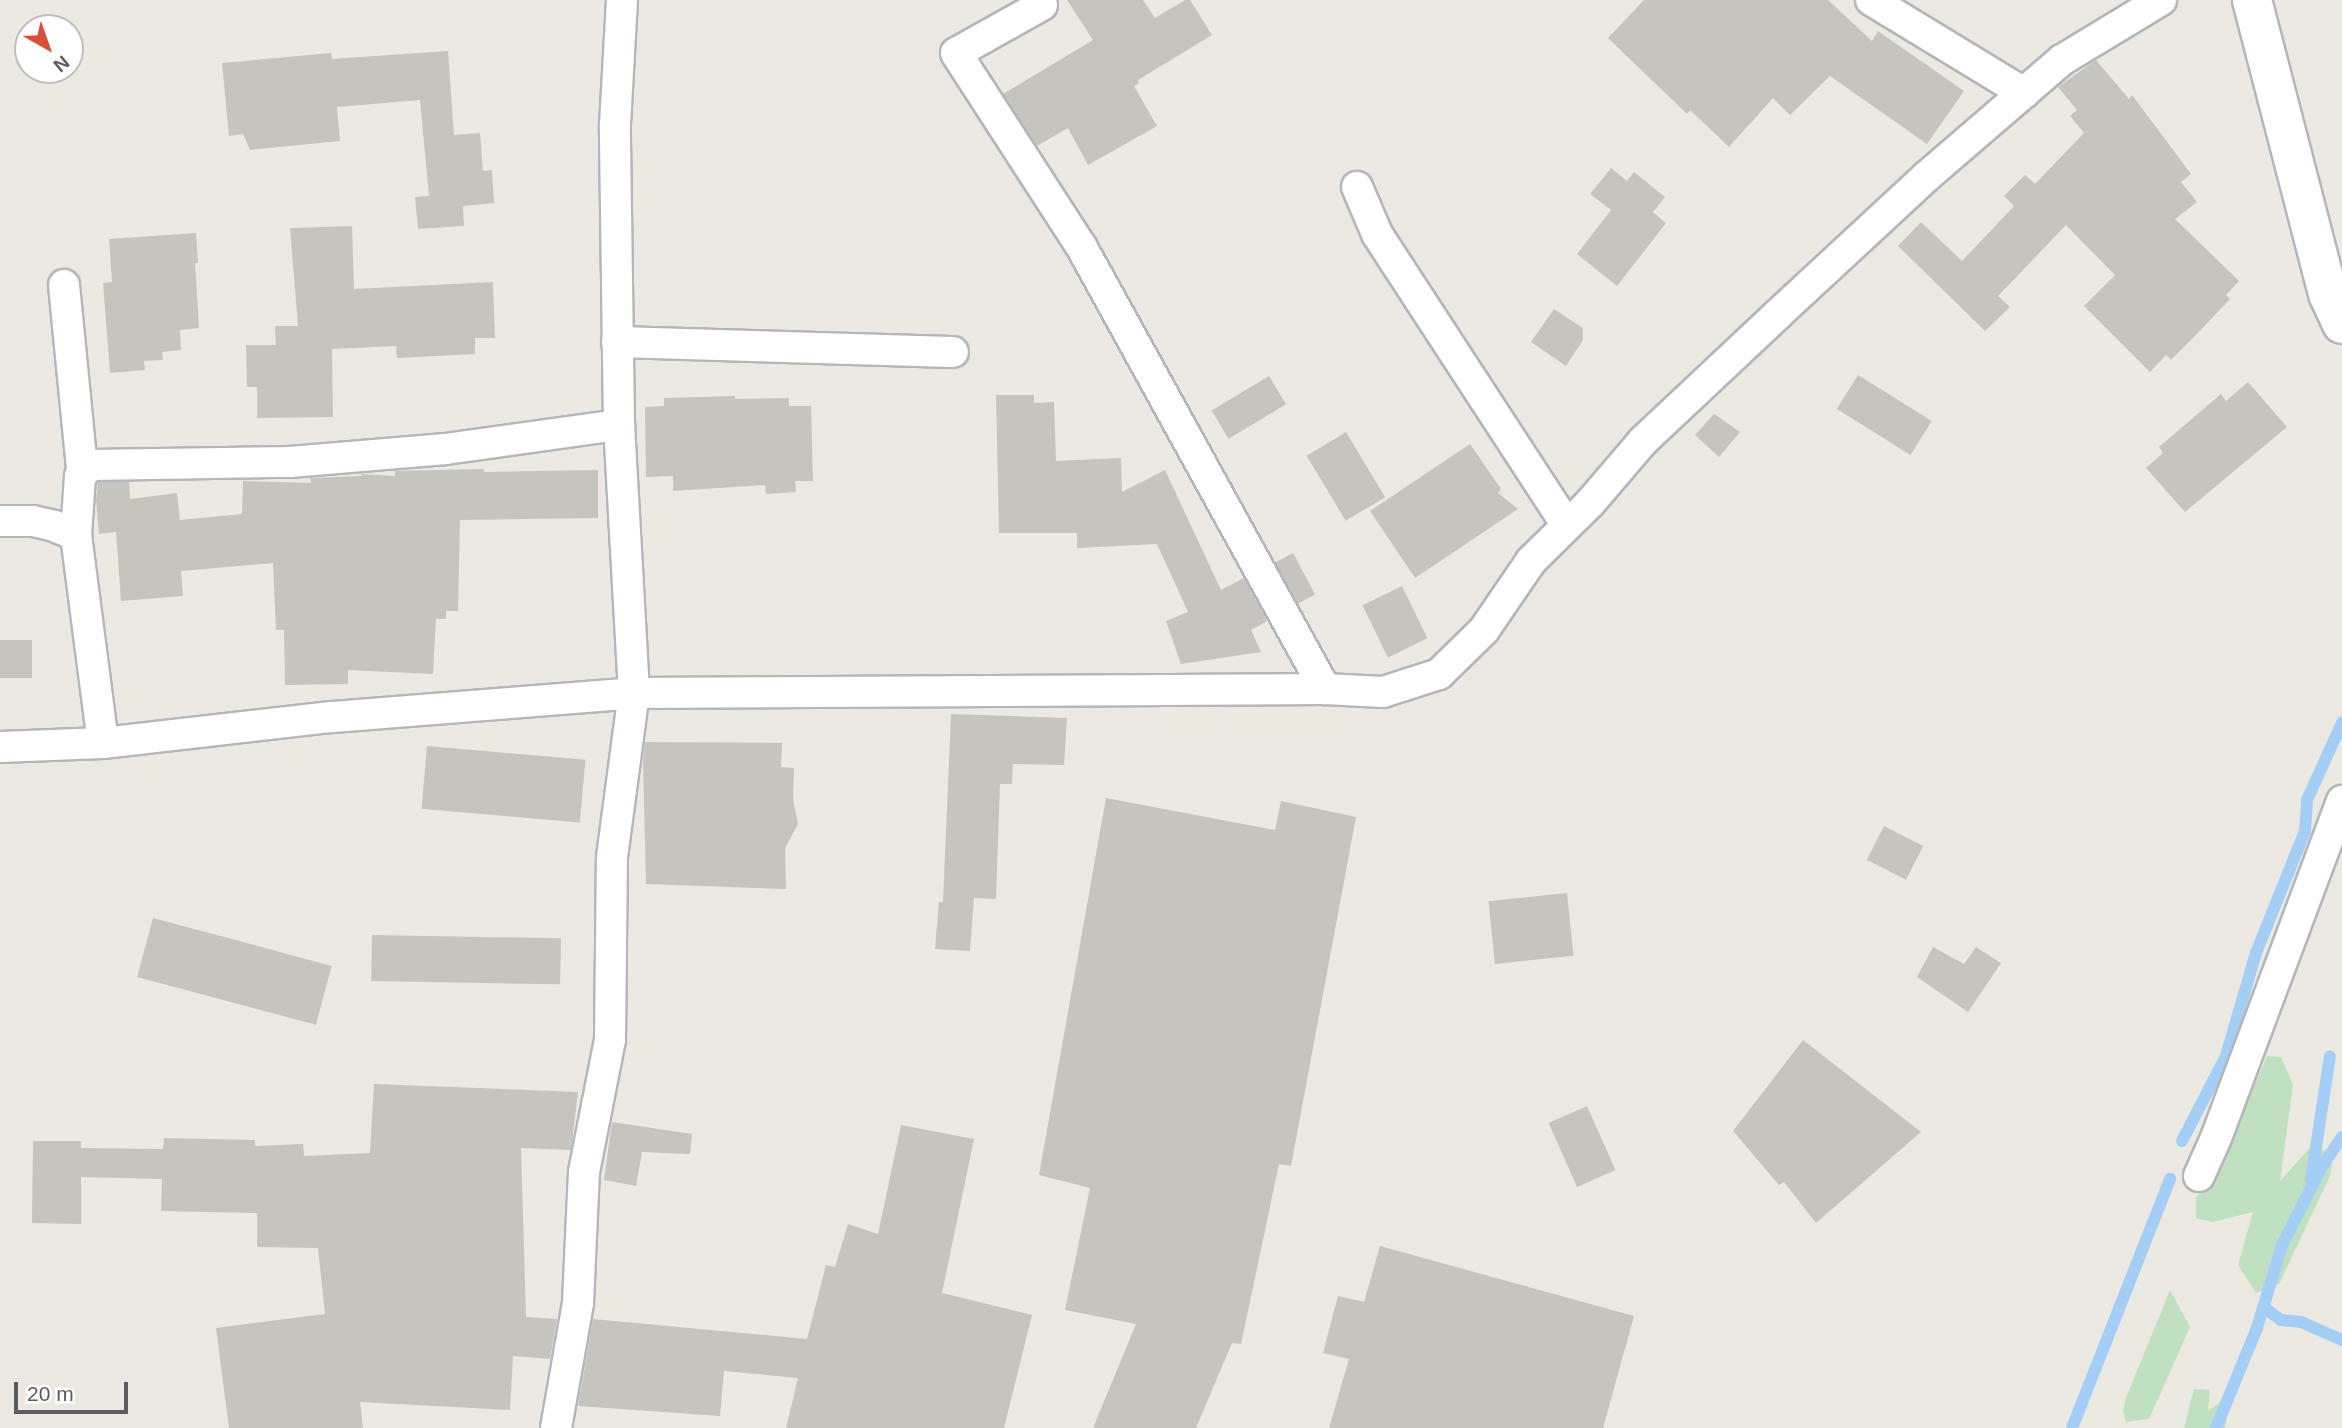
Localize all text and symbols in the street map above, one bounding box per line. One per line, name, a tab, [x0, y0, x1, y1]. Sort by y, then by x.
north arrow	[14, 14, 84, 84]
text: N	[50, 51, 74, 76]
scale bar	[18, 1368, 131, 1412]
text: 20 m	[27, 1382, 74, 1405]

